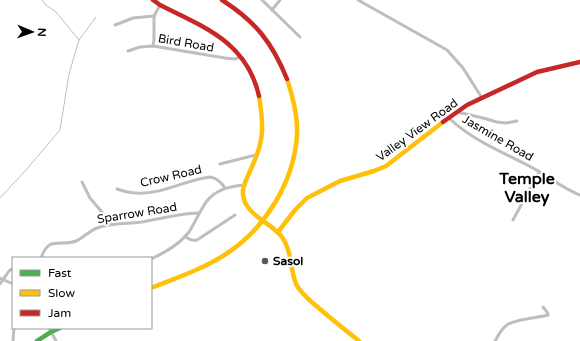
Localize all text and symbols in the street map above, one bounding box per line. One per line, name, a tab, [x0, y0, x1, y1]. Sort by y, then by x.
north arrow	[12, 12, 52, 52]
text: N	[35, 28, 48, 37]
street label: Bird Road	[157, 31, 215, 55]
street label: Valley View Road	[373, 96, 461, 164]
street label: Jasmine Road	[460, 112, 536, 164]
street label: Crow Road	[139, 162, 203, 190]
district label: Temple Valley	[498, 169, 555, 207]
street label: Sparrow Road	[96, 200, 178, 226]
place label: Sasol	[273, 254, 303, 268]
marker: Sasol	[260, 256, 270, 266]
legend	[12, 257, 152, 329]
text: Fast	[48, 266, 72, 280]
text: Slow	[48, 286, 75, 300]
text: Jam	[48, 306, 71, 320]

